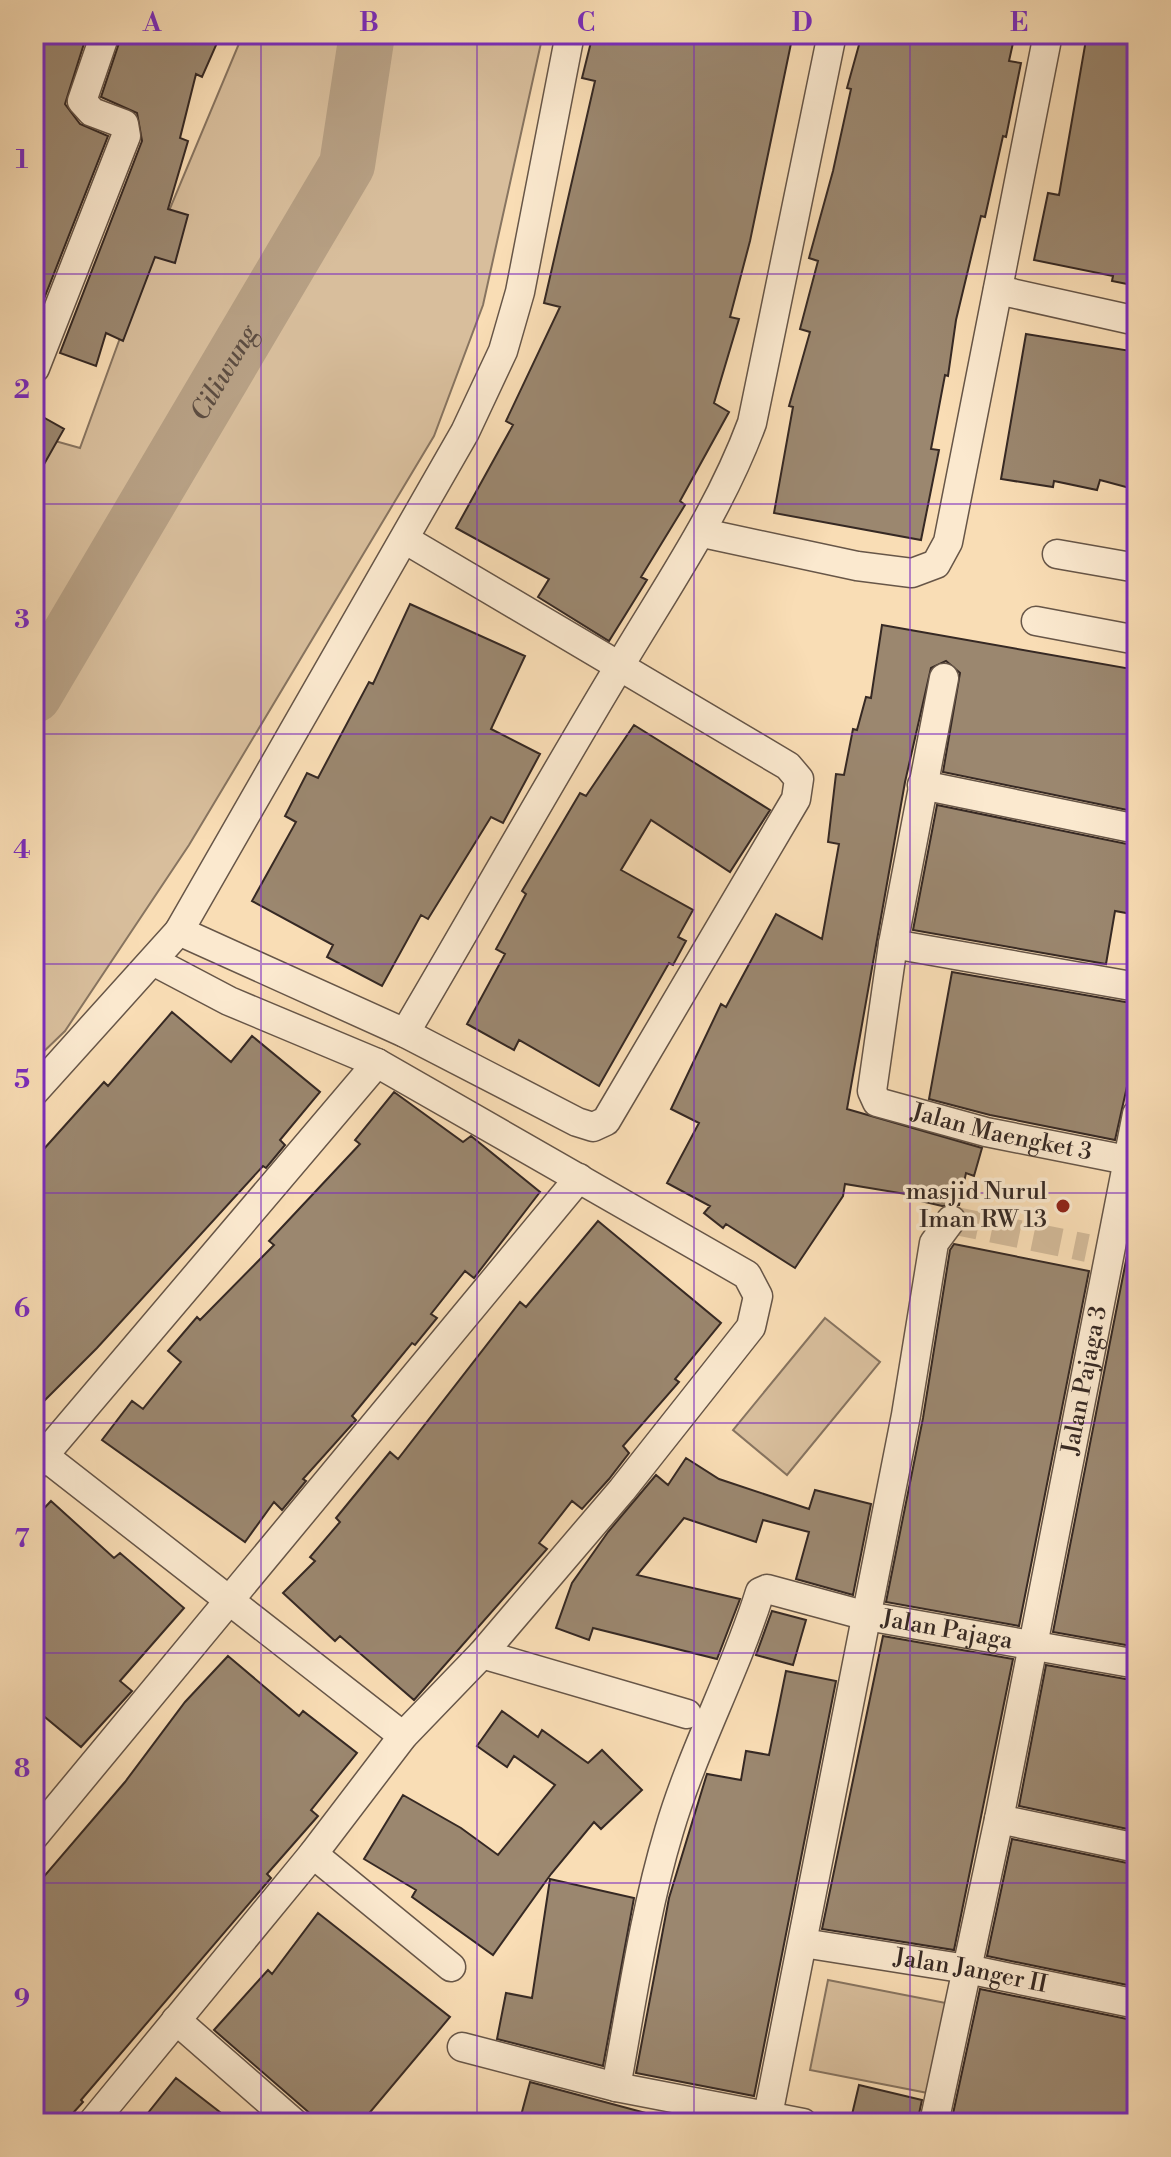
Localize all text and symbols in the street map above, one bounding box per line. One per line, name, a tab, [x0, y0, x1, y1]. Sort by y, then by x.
text: A	[142, 7, 162, 39]
text: B	[359, 7, 379, 39]
text: C	[577, 7, 595, 39]
text: D	[792, 7, 812, 39]
text: E	[1010, 7, 1028, 39]
text: 1	[16, 144, 29, 176]
water label: Ciliwung	[184, 318, 266, 427]
text: 2	[14, 374, 30, 406]
text: 3	[14, 604, 30, 636]
text: 4	[13, 834, 31, 866]
text: 5	[14, 1064, 30, 1096]
street label: Jalan Maengket 3	[907, 1097, 1095, 1168]
place label: masjid Nurul Iman RW 13	[906, 1177, 1047, 1235]
marker: masjid Nurul Iman RW 13	[1054, 1197, 1072, 1215]
text: 6	[14, 1293, 30, 1325]
street label: Jalan Pajaga 3	[1055, 1303, 1114, 1458]
text: 7	[14, 1523, 30, 1555]
street label: Jalan Pajaga	[878, 1604, 1016, 1657]
text: 8	[14, 1753, 30, 1785]
street label: Jalan Janger II	[891, 1942, 1050, 2000]
text: 9	[14, 1983, 30, 2015]

